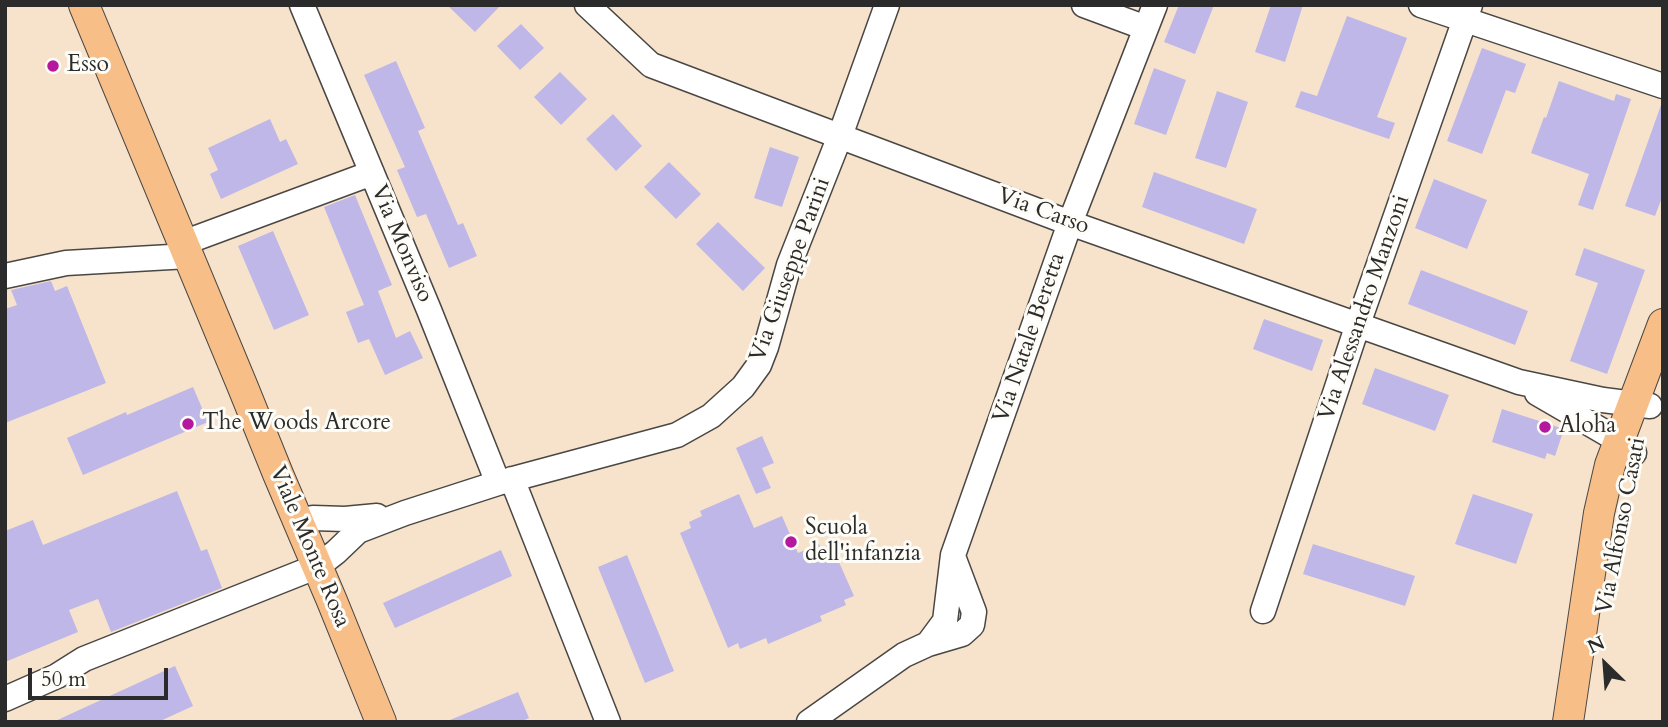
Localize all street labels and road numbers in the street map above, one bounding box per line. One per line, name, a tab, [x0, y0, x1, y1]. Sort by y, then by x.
street label: Via Giuseppe Parini	[745, 174, 837, 366]
street label: Via Monviso	[364, 181, 438, 307]
street label: Via Carso	[993, 183, 1093, 241]
street label: Via Alessandro Manzoni	[1313, 192, 1417, 424]
street label: Via Natale Beretta	[988, 249, 1072, 427]
street label: Via Alfonso Casati	[1591, 435, 1653, 617]
street label: Viale Monte Rosa	[263, 462, 355, 632]

